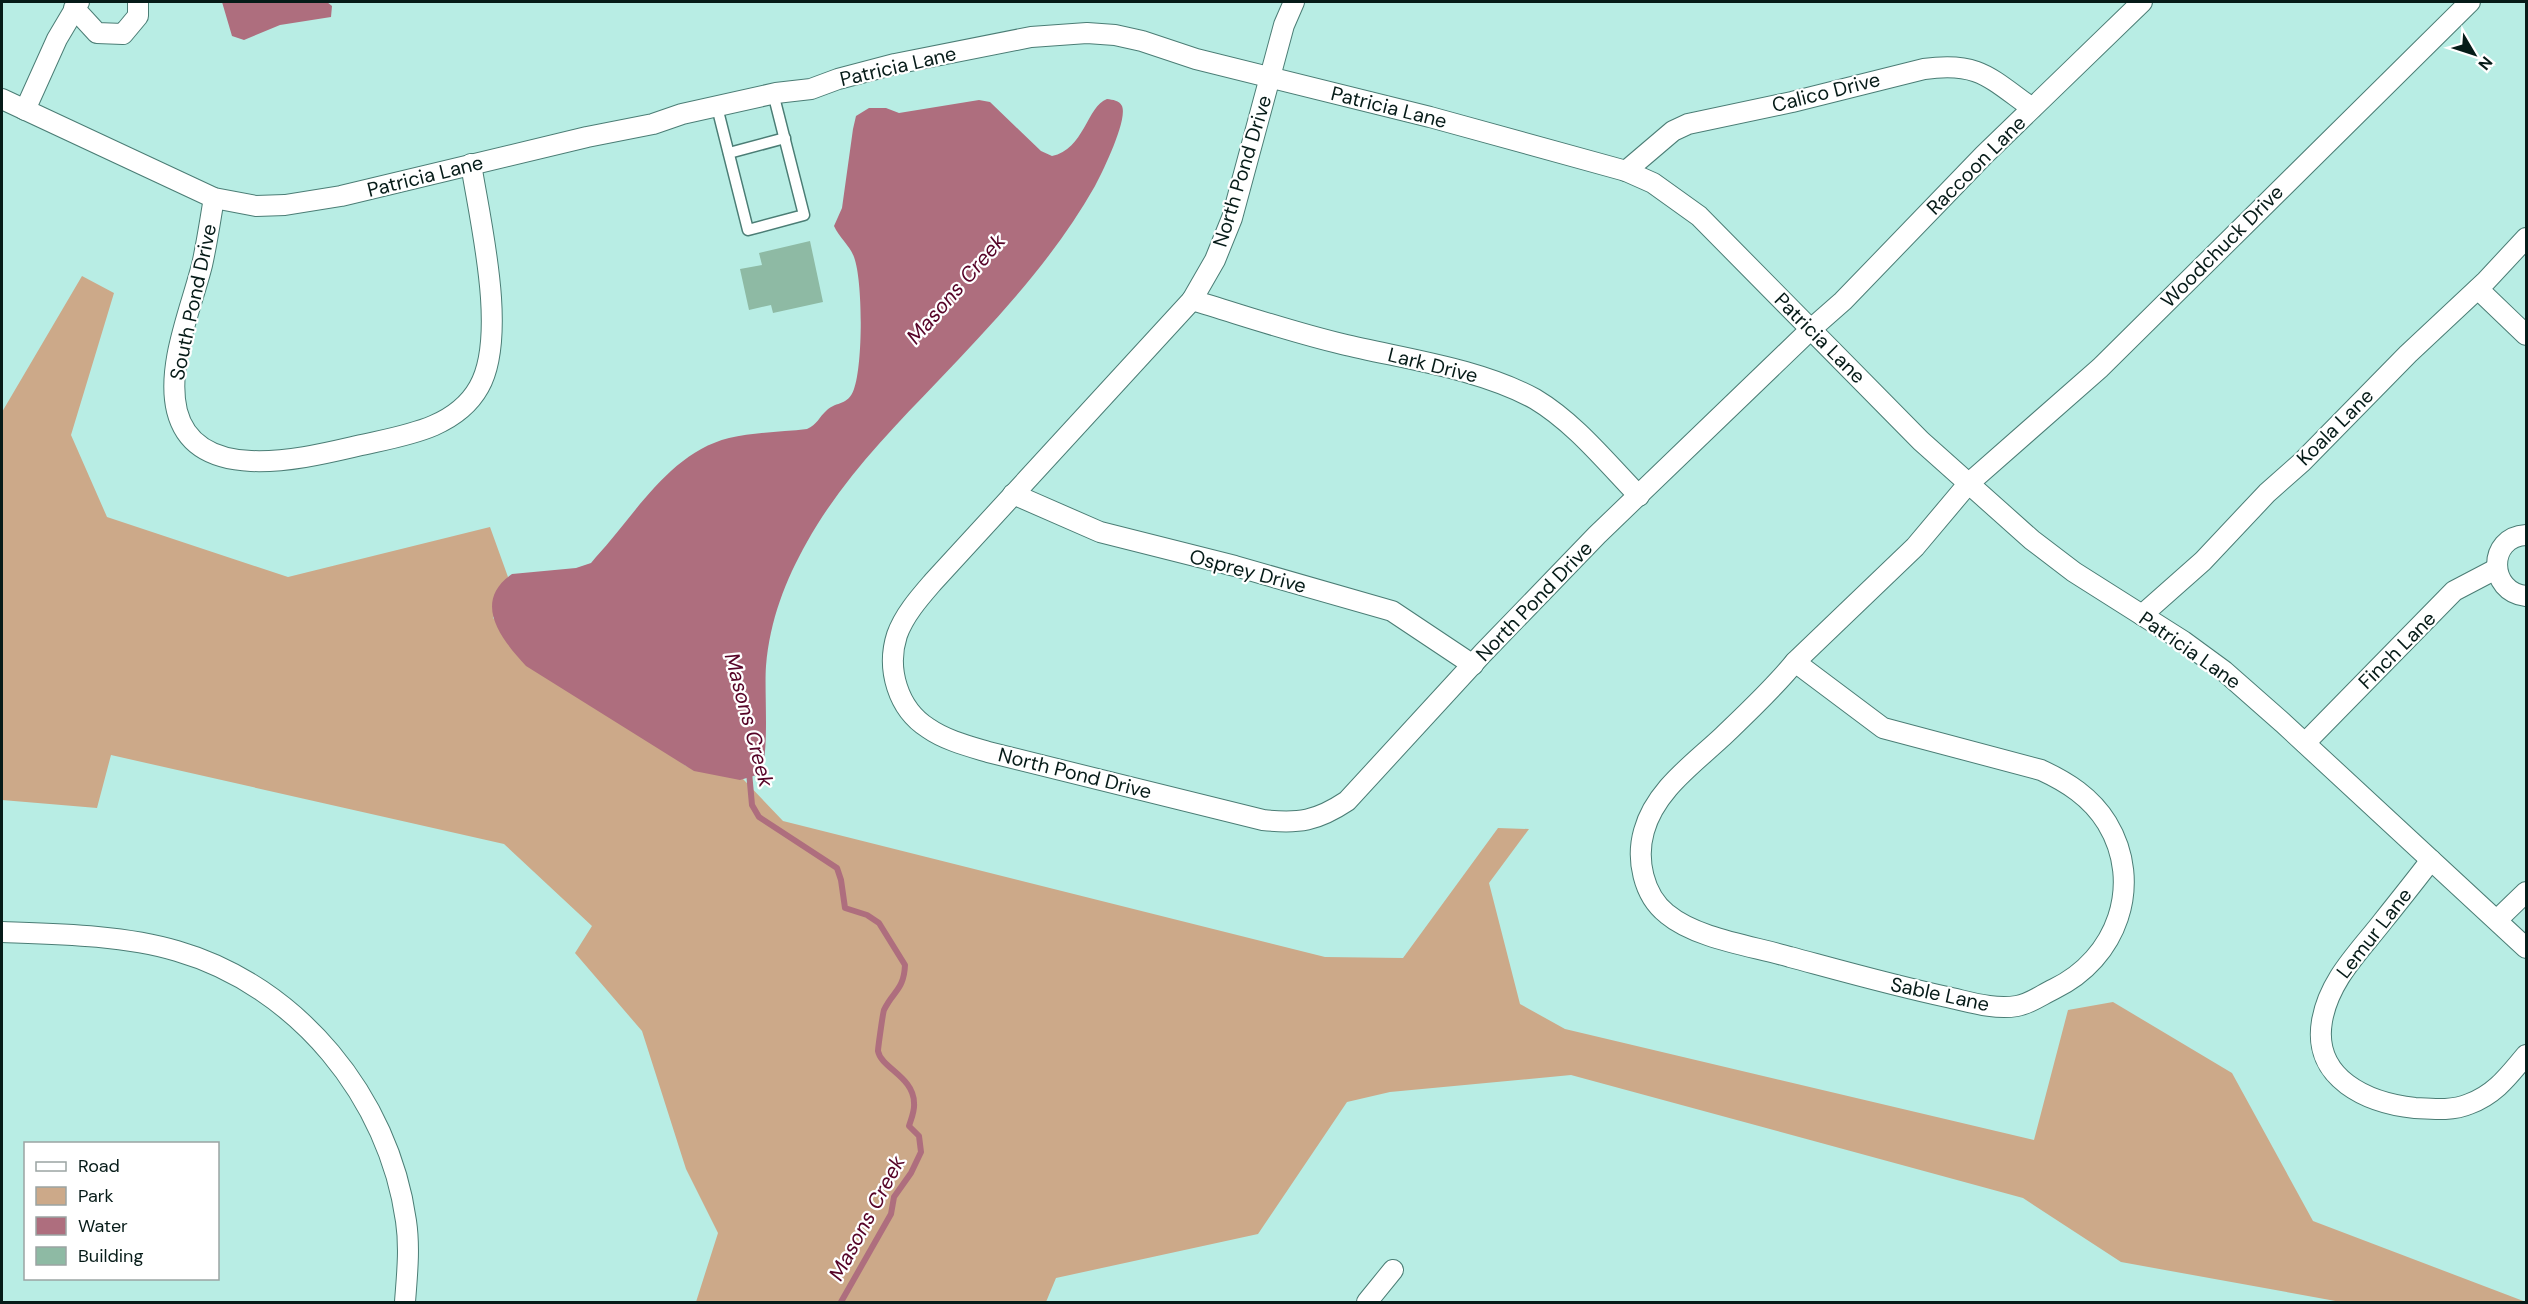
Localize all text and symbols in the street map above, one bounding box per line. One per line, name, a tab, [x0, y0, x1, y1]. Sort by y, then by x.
north arrow	[2444, 24, 2504, 84]
street label: Patricia Lane	[837, 40, 959, 92]
text: N	[2473, 52, 2497, 74]
street label: Calico Drive	[1769, 66, 1883, 118]
street label: Patricia Lane	[1328, 80, 1450, 134]
street label: North Pond Drive	[1207, 92, 1277, 250]
street label: Raccoon Lane	[1921, 110, 2031, 220]
street label: Patricia Lane	[364, 149, 486, 203]
street label: Woodchuck Drive	[2155, 179, 2289, 313]
street label: South Pond Drive	[164, 221, 222, 383]
water label: Masons Creek	[900, 228, 1012, 350]
street label: Patricia Lane	[1769, 287, 1871, 389]
street label: Lark Drive	[1385, 341, 1481, 389]
street label: Koala Lane	[2291, 383, 2379, 471]
street label: North Pond Drive	[1470, 535, 1598, 667]
street label: Osprey Drive	[1187, 543, 1309, 599]
street label: Patricia Lane	[2134, 605, 2246, 695]
street label: Finch Lane	[2353, 606, 2441, 694]
water label: Masons Creek	[718, 650, 780, 790]
street label: North Pond Drive	[996, 741, 1154, 805]
street label: Lemur Lane	[2331, 883, 2417, 983]
street label: Sable Lane	[1888, 971, 1992, 1017]
legend	[24, 1142, 219, 1280]
water label: Masons Creek	[822, 1150, 912, 1285]
text: Road	[78, 1154, 120, 1178]
text: Park	[78, 1184, 114, 1208]
text: Water	[78, 1214, 128, 1238]
text: Building	[78, 1244, 143, 1268]

